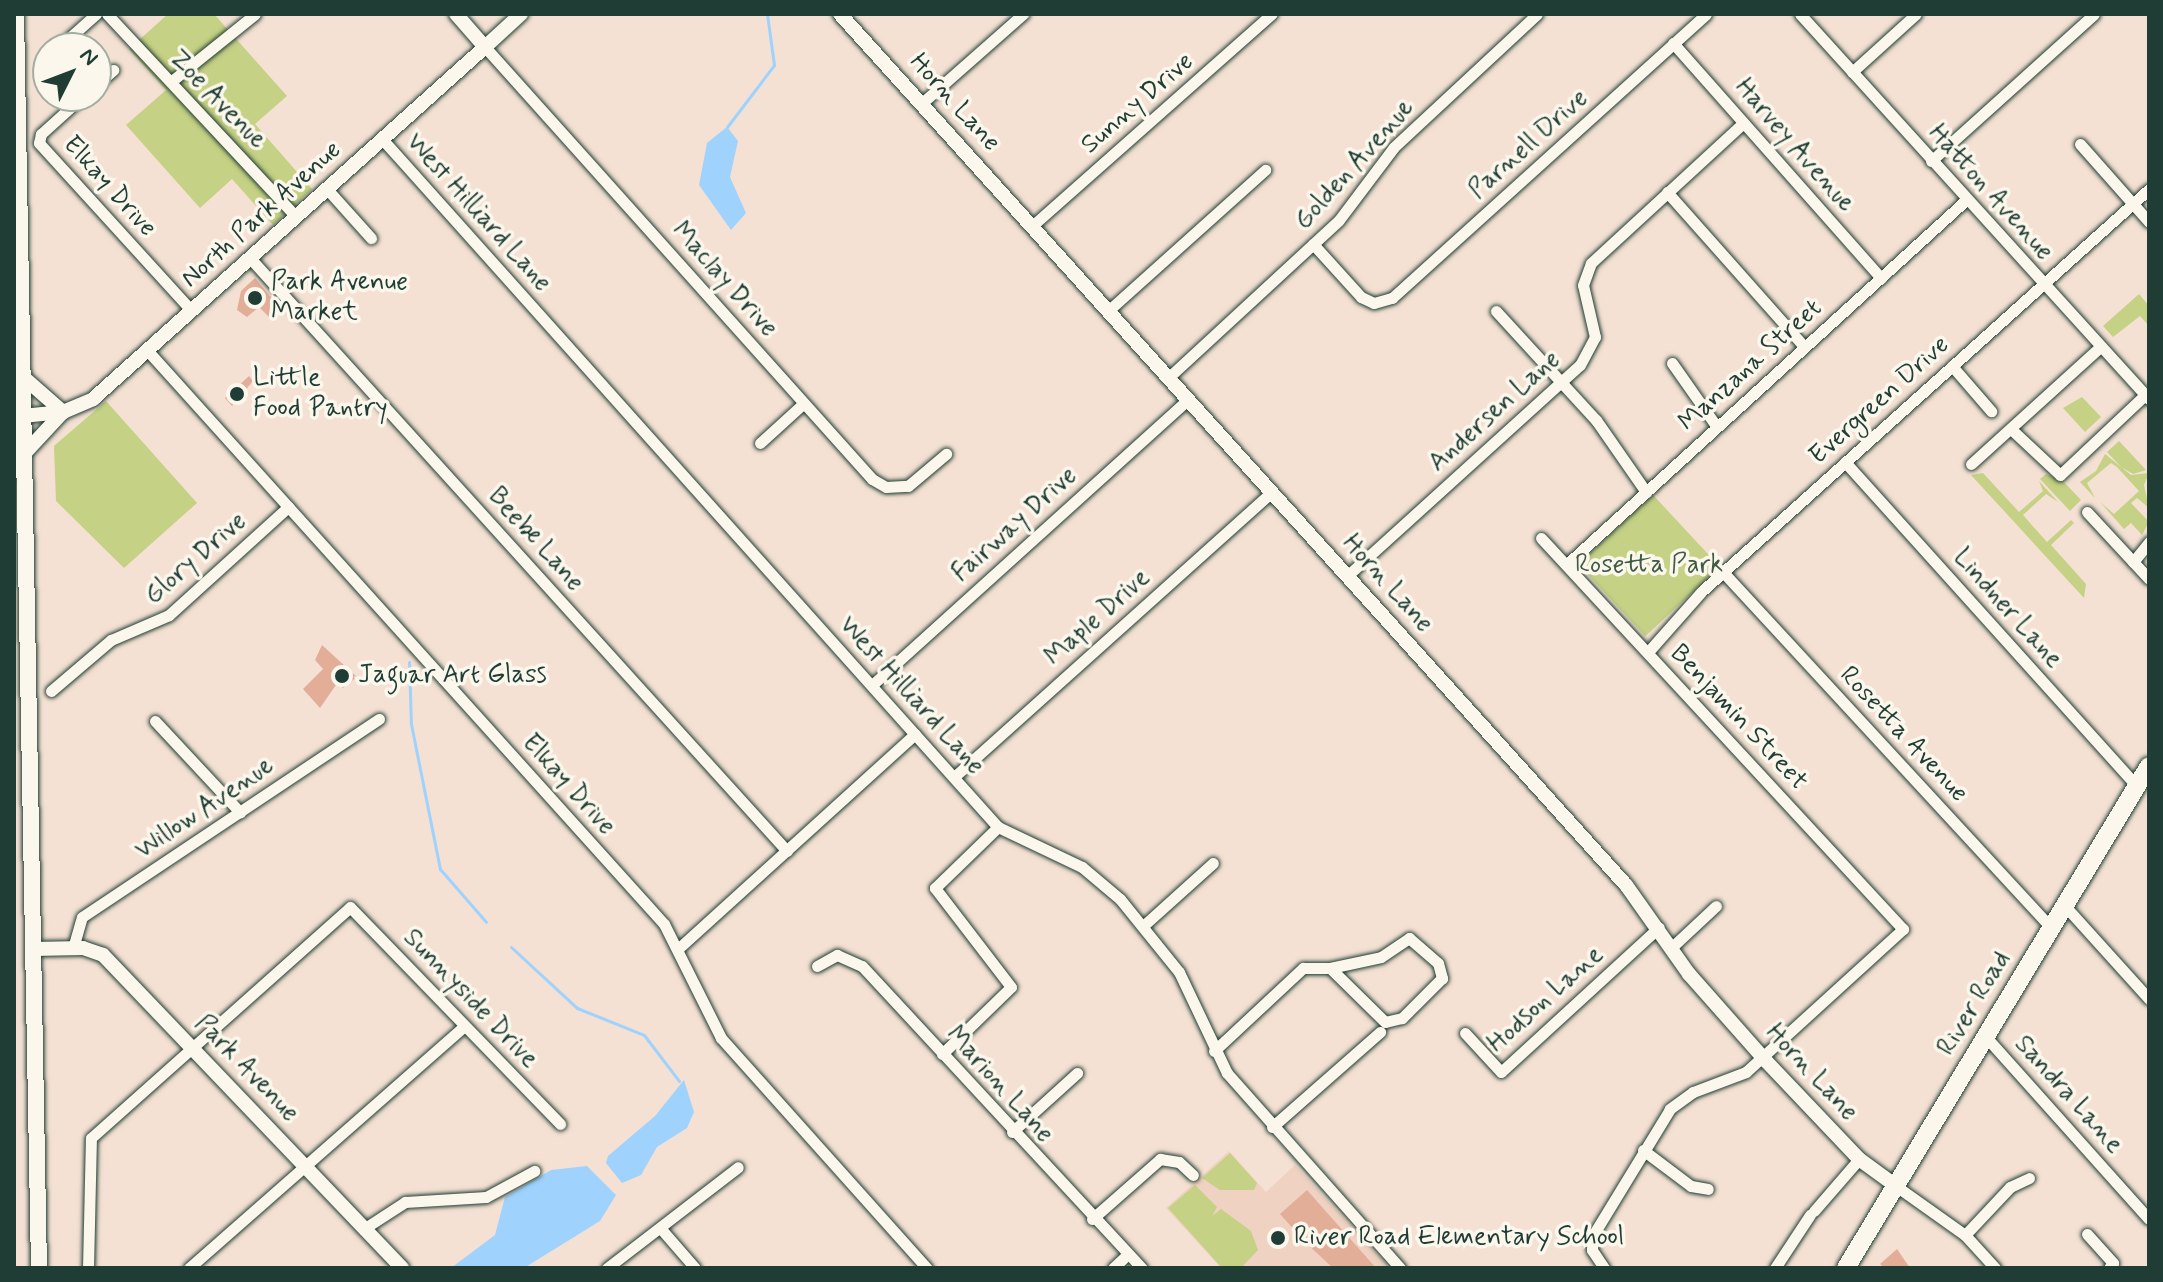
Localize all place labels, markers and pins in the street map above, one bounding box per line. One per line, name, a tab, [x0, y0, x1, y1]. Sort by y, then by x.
place label: Park Avenue Market	[271, 267, 411, 328]
marker: Park Avenue Market	[246, 289, 264, 307]
place label: Little Food Pantry	[253, 363, 387, 424]
marker: Little Food Pantry	[228, 385, 246, 403]
place label: Jaguar Art Glass	[358, 660, 546, 692]
marker: Jaguar Art Glass	[333, 667, 351, 685]
place label: River Road Elementary School	[1294, 1222, 1634, 1254]
marker: River Road Elementary School	[1269, 1229, 1287, 1247]

